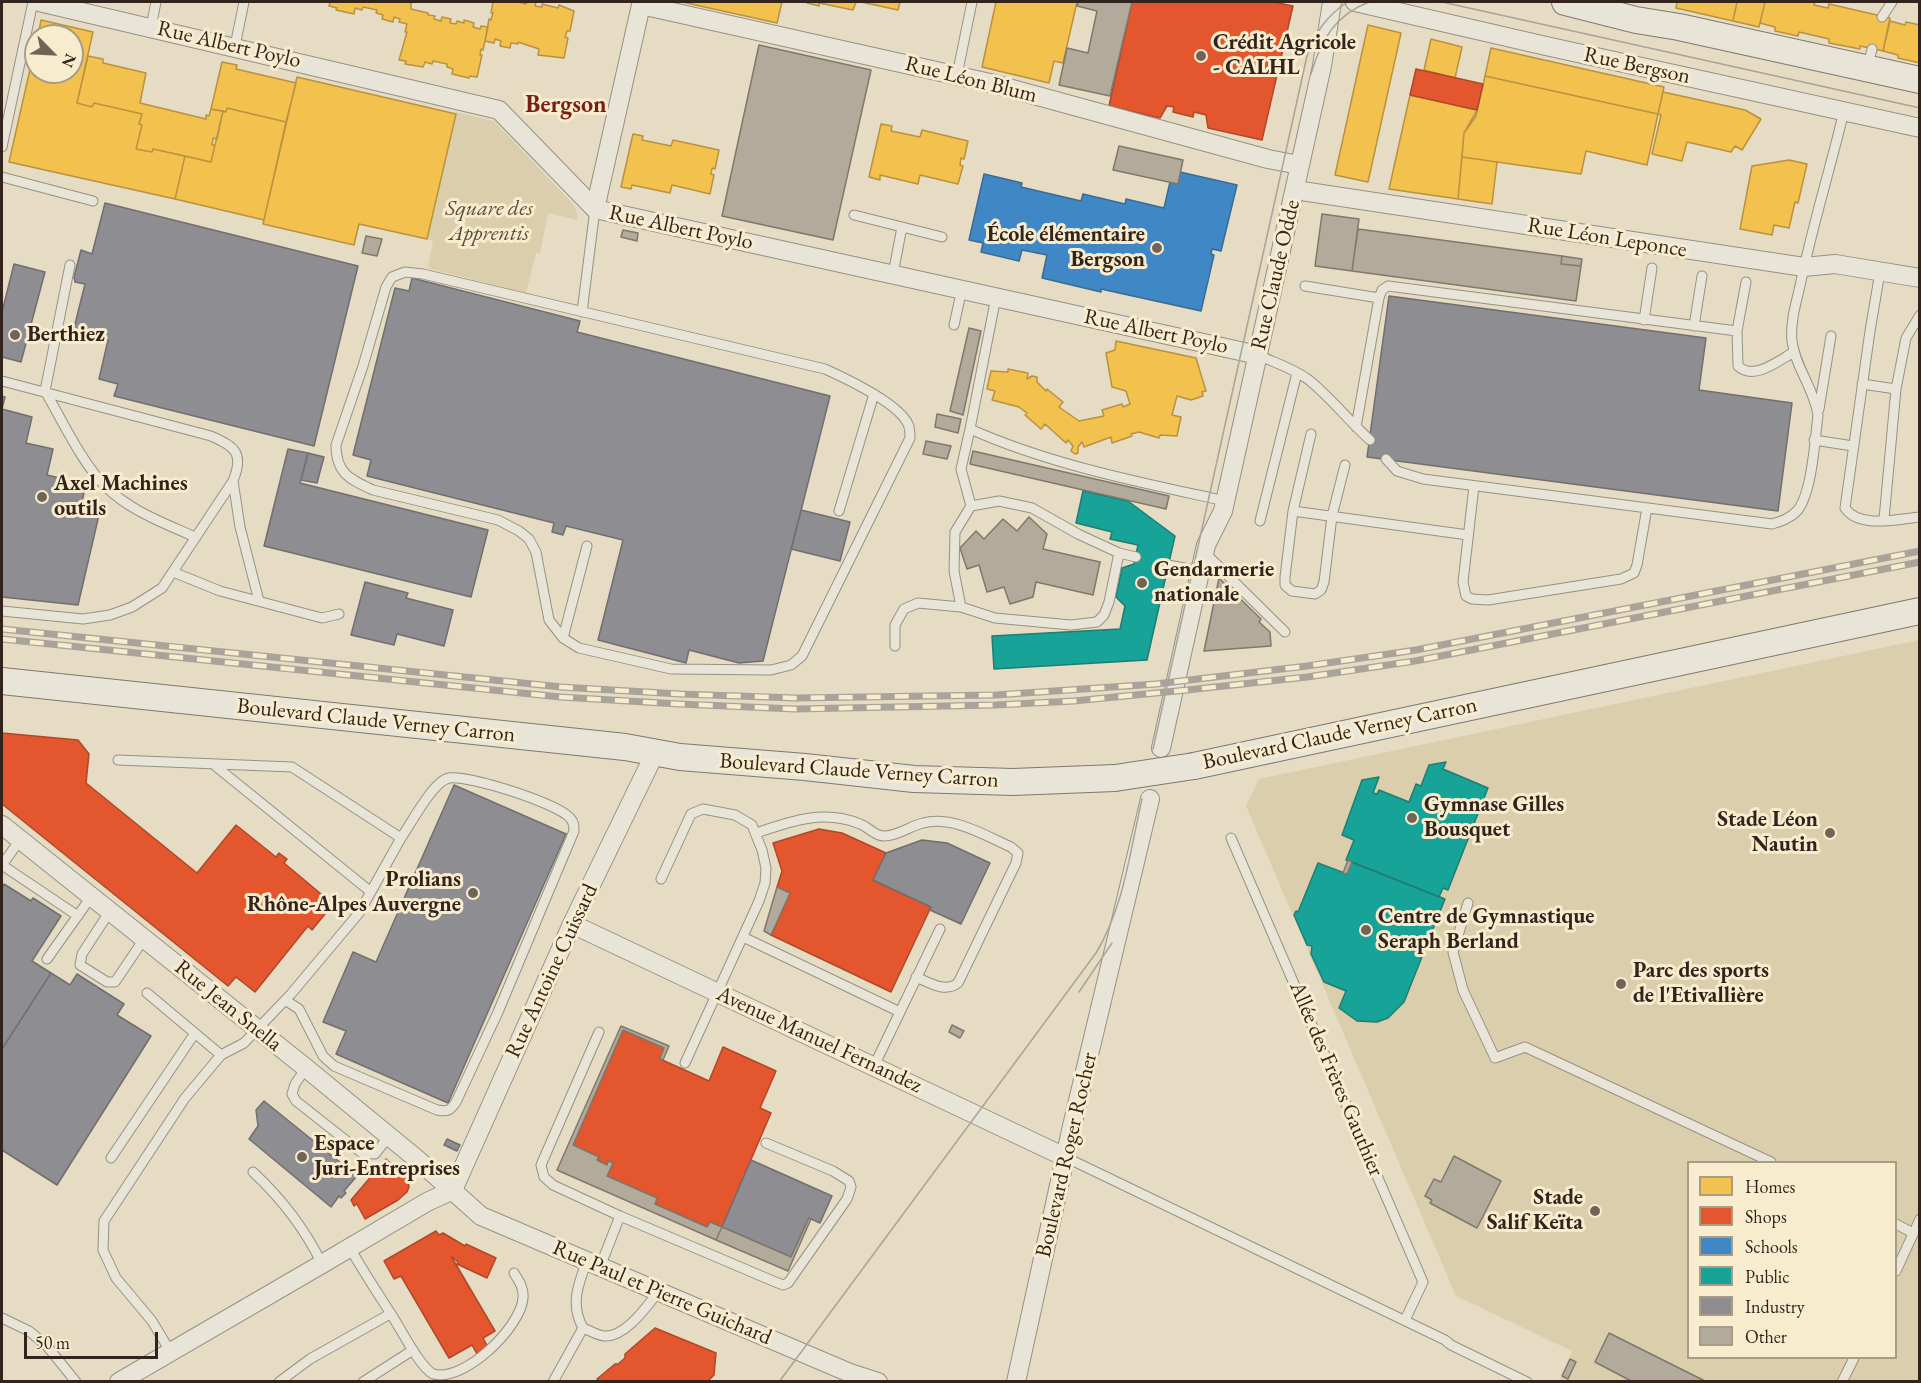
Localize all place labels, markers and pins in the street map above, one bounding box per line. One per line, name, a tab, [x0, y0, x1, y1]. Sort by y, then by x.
place label: Crédit Agricole - CALHL	[1213, 30, 1356, 82]
marker: Crédit Agricole - CALHL	[1194, 49, 1208, 63]
place label: École élémentaire Bergson	[987, 222, 1145, 274]
marker: École élémentaire Bergson	[1150, 241, 1164, 255]
place label: Berthiez	[27, 322, 105, 348]
marker: Berthiez	[8, 328, 22, 342]
place label: Axel Machines outils	[54, 471, 188, 522]
marker: Axel Machines outils	[35, 490, 49, 504]
place label: Gendarmerie nationale	[1154, 557, 1274, 608]
marker: Gendarmerie nationale	[1135, 576, 1149, 590]
place label: Gymnase Gilles Bousquet	[1424, 792, 1564, 843]
place label: Stade Léon Nautin	[1717, 807, 1818, 858]
marker: Gymnase Gilles Bousquet	[1405, 811, 1419, 825]
marker: Stade Léon Nautin	[1823, 826, 1837, 840]
place label: Prolians Rhône-Alpes Auvergne	[247, 867, 461, 918]
marker: Prolians Rhône-Alpes Auvergne	[466, 886, 480, 900]
place label: Centre de Gymnastique Seraph Berland	[1378, 904, 1595, 956]
marker: Centre de Gymnastique Seraph Berland	[1359, 923, 1373, 937]
place label: Parc des sports de l'Etivallière	[1633, 958, 1769, 1010]
marker: Parc des sports de l'Etivallière	[1614, 977, 1628, 991]
place label: Espace Juri-Entreprises	[314, 1131, 460, 1182]
marker: Espace Juri-Entreprises	[295, 1150, 309, 1164]
place label: Stade Salif Keïta	[1487, 1185, 1583, 1236]
marker: Stade Salif Keïta	[1588, 1204, 1602, 1218]

